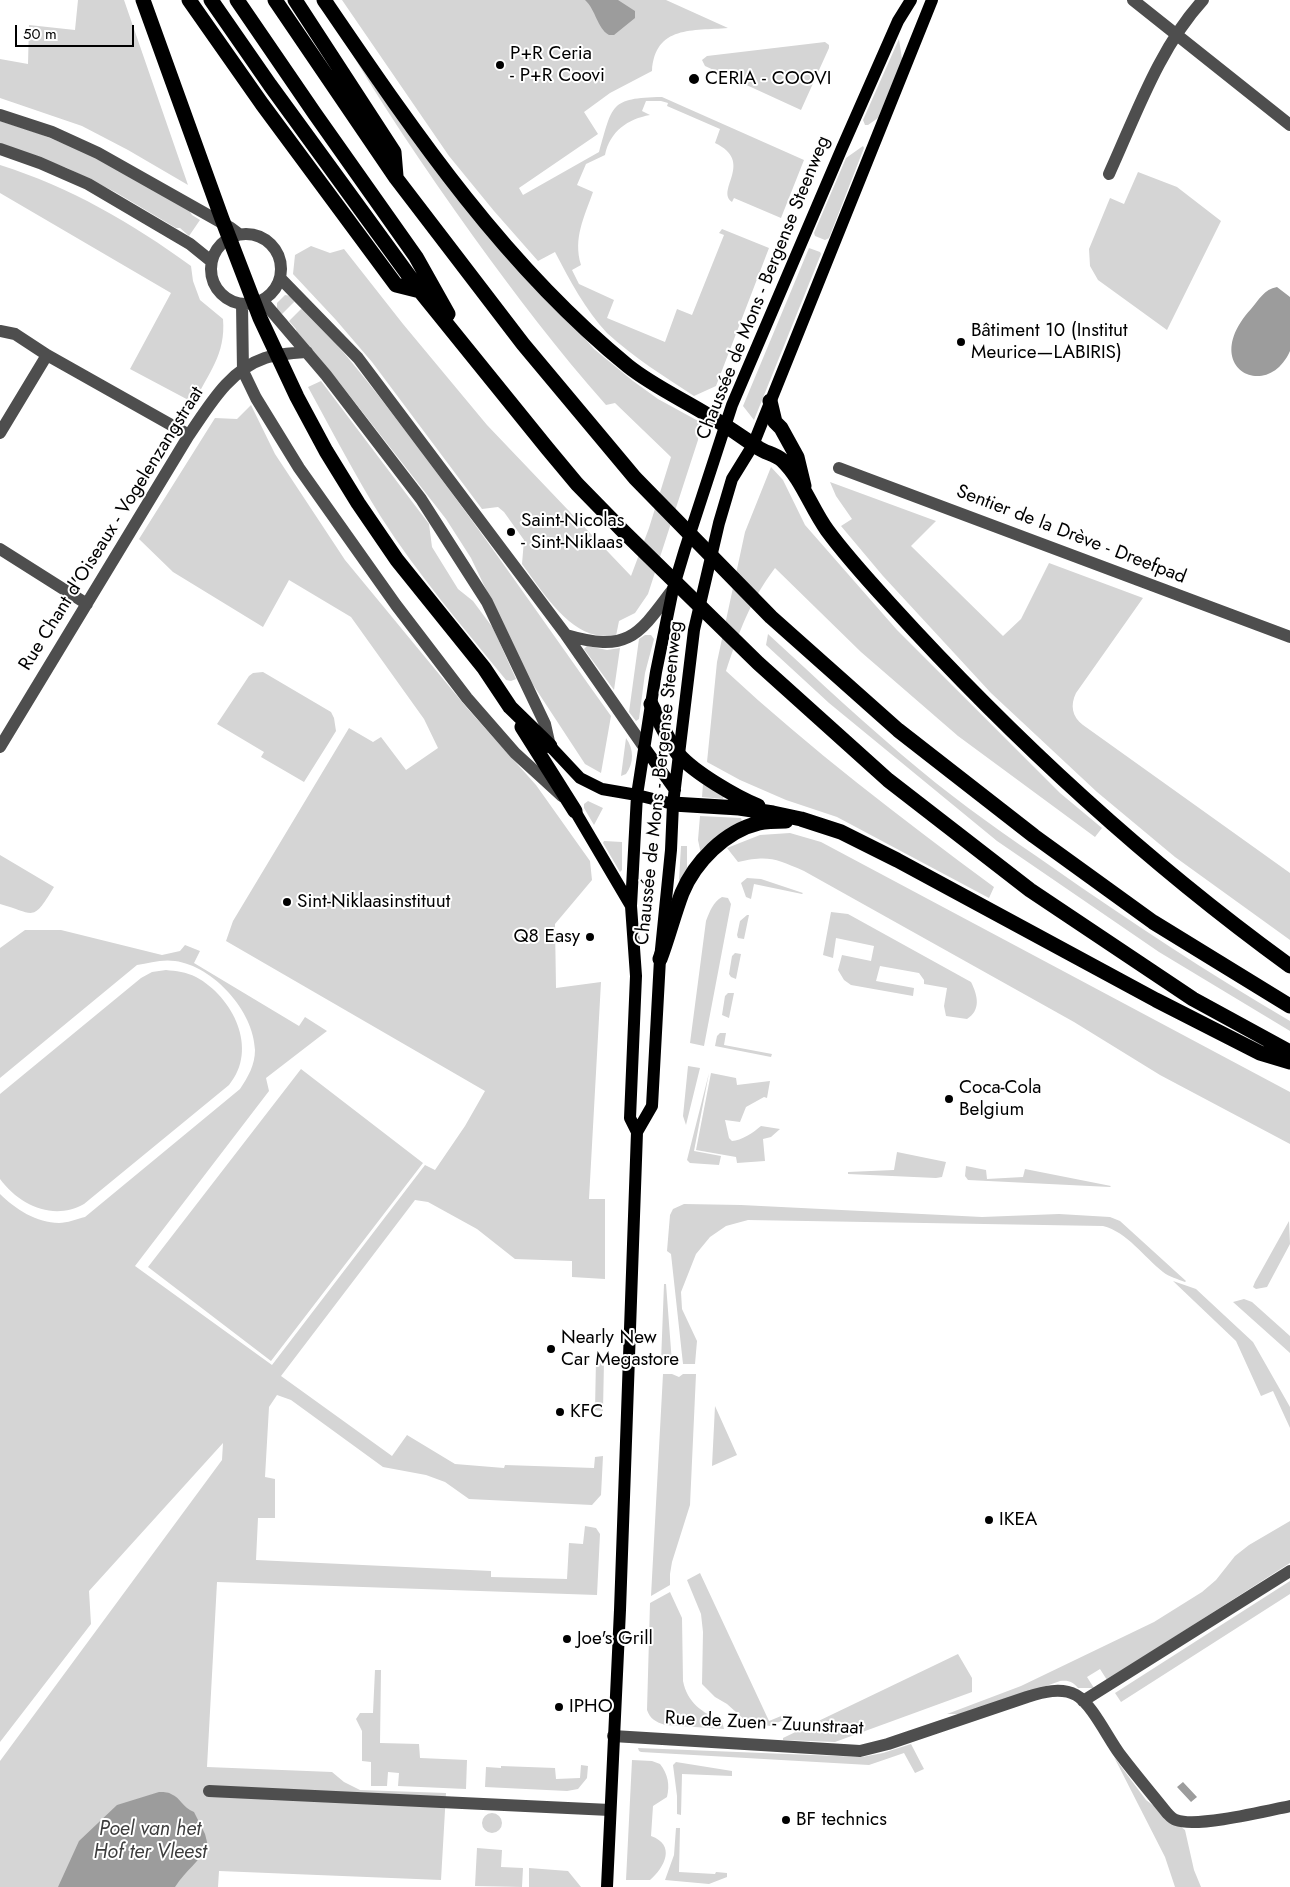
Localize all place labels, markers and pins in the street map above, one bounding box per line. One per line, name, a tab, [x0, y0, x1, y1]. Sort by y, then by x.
place label: P+R Ceria - P+R Coovi	[510, 43, 605, 87]
marker: P+R Ceria - P+R Coovi	[494, 59, 506, 71]
place label: CERIA - COOVI	[705, 68, 831, 90]
marker: CERIA - COOVI	[687, 72, 701, 86]
place label: Bâtiment 10 (Institut Meurice—LABIRIS)	[971, 320, 1128, 364]
marker: Bâtiment 10 (Institut Meurice—LABIRIS)	[955, 336, 967, 348]
place label: Saint-Nicolas - Sint-Niklaas	[521, 510, 624, 554]
marker: Saint-Nicolas - Sint-Niklaas	[505, 526, 517, 538]
place label: Sint-Niklaasinstituut	[297, 891, 450, 913]
marker: Sint-Niklaasinstituut	[281, 896, 293, 908]
place label: Q8 Easy	[513, 926, 580, 948]
marker: Q8 Easy	[584, 931, 596, 943]
place label: Coca-Cola Belgium	[959, 1077, 1041, 1121]
marker: Coca-Cola Belgium	[943, 1093, 955, 1105]
place label: Nearly New Car Megastore	[561, 1327, 679, 1371]
marker: Nearly New Car Megastore	[545, 1343, 557, 1355]
place label: KFC	[570, 1401, 603, 1423]
marker: KFC	[554, 1406, 566, 1418]
place label: IKEA	[999, 1509, 1037, 1531]
marker: IKEA	[983, 1514, 995, 1526]
place label: Joe's Grill	[577, 1628, 653, 1650]
marker: Joe's Grill	[561, 1633, 573, 1645]
place label: IPHO	[569, 1696, 613, 1718]
marker: IPHO	[553, 1701, 565, 1713]
place label: BF technics	[796, 1809, 887, 1831]
marker: BF technics	[780, 1814, 792, 1826]

